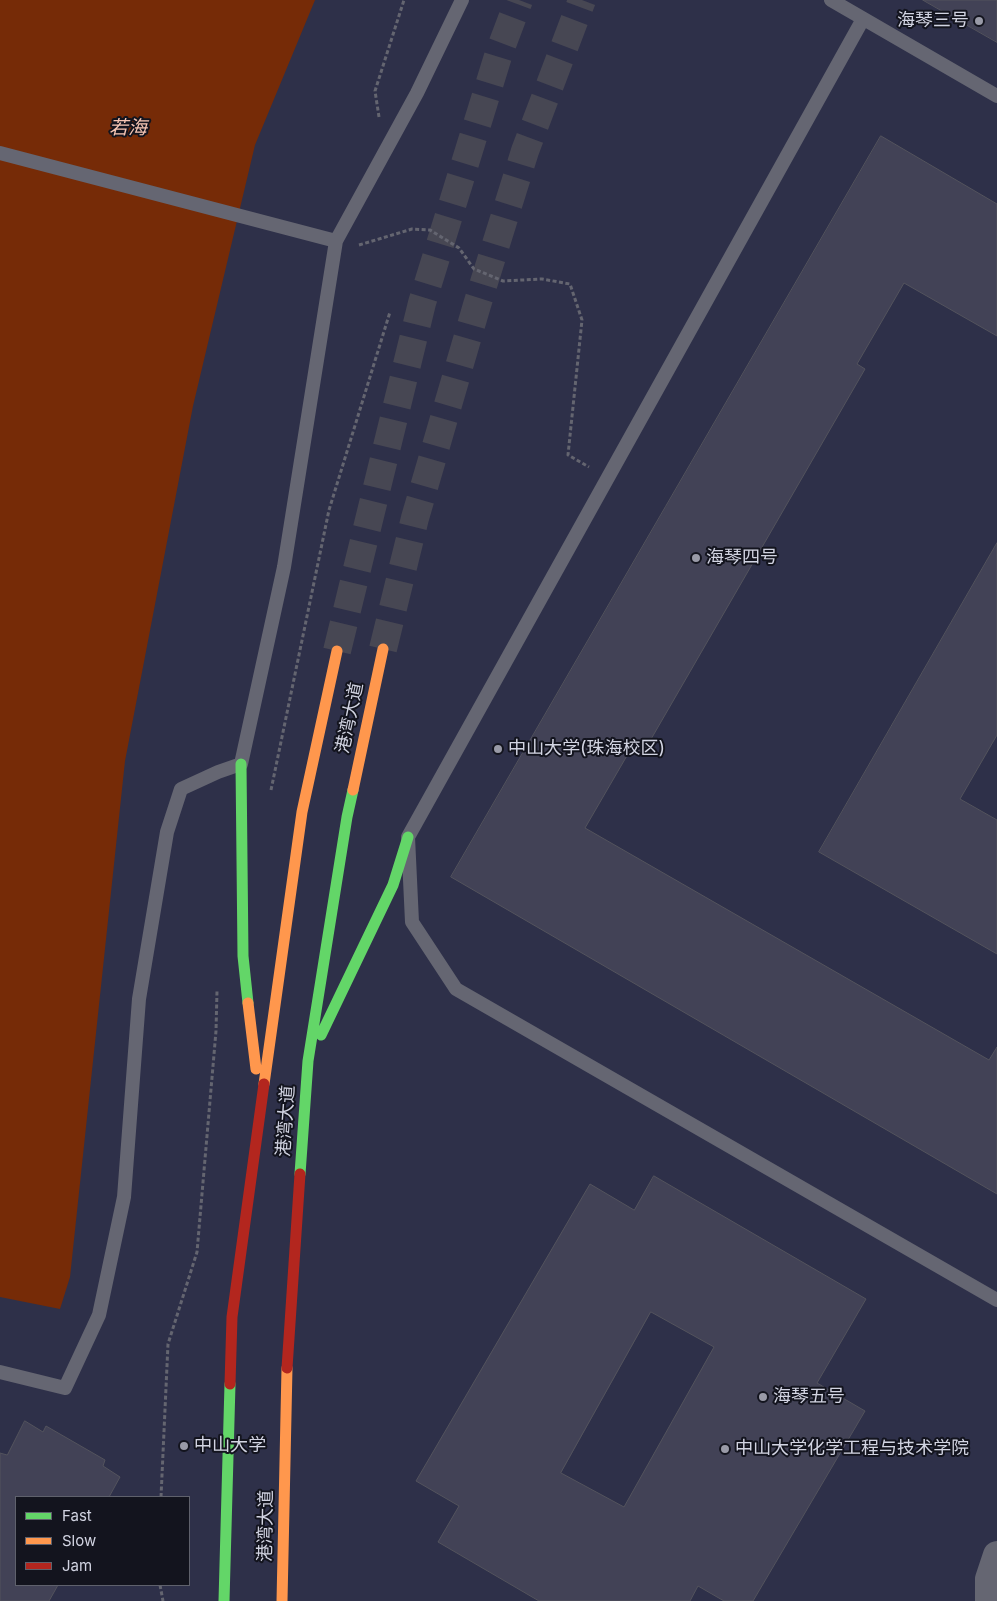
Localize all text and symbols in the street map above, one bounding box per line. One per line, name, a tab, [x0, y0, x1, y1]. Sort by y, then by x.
place label: 海琴三号	[897, 10, 969, 32]
marker: 海琴三号	[973, 15, 985, 27]
water label: 若海	[109, 117, 147, 139]
place label: 海琴四号	[706, 547, 778, 569]
marker: 海琴四号	[690, 552, 702, 564]
street label: 港湾大道	[332, 681, 368, 755]
place label: 中山大学(珠海校区)	[508, 738, 665, 760]
marker: 中山大学(珠海校区)	[492, 743, 504, 755]
street label: 港湾大道	[273, 1084, 299, 1158]
place label: 海琴五号	[773, 1386, 845, 1408]
marker: 海琴五号	[757, 1391, 769, 1403]
place label: 中山大学	[194, 1435, 266, 1457]
place label: 中山大学化学工程与技术学院	[735, 1438, 969, 1460]
marker: 中山大学	[178, 1440, 190, 1452]
marker: 中山大学化学工程与技术学院	[719, 1443, 731, 1455]
street label: 港湾大道	[255, 1490, 277, 1562]
legend	[15, 1496, 190, 1586]
text: Fast	[62, 1506, 92, 1525]
text: Slow	[62, 1531, 96, 1550]
text: Jam	[62, 1556, 92, 1575]

